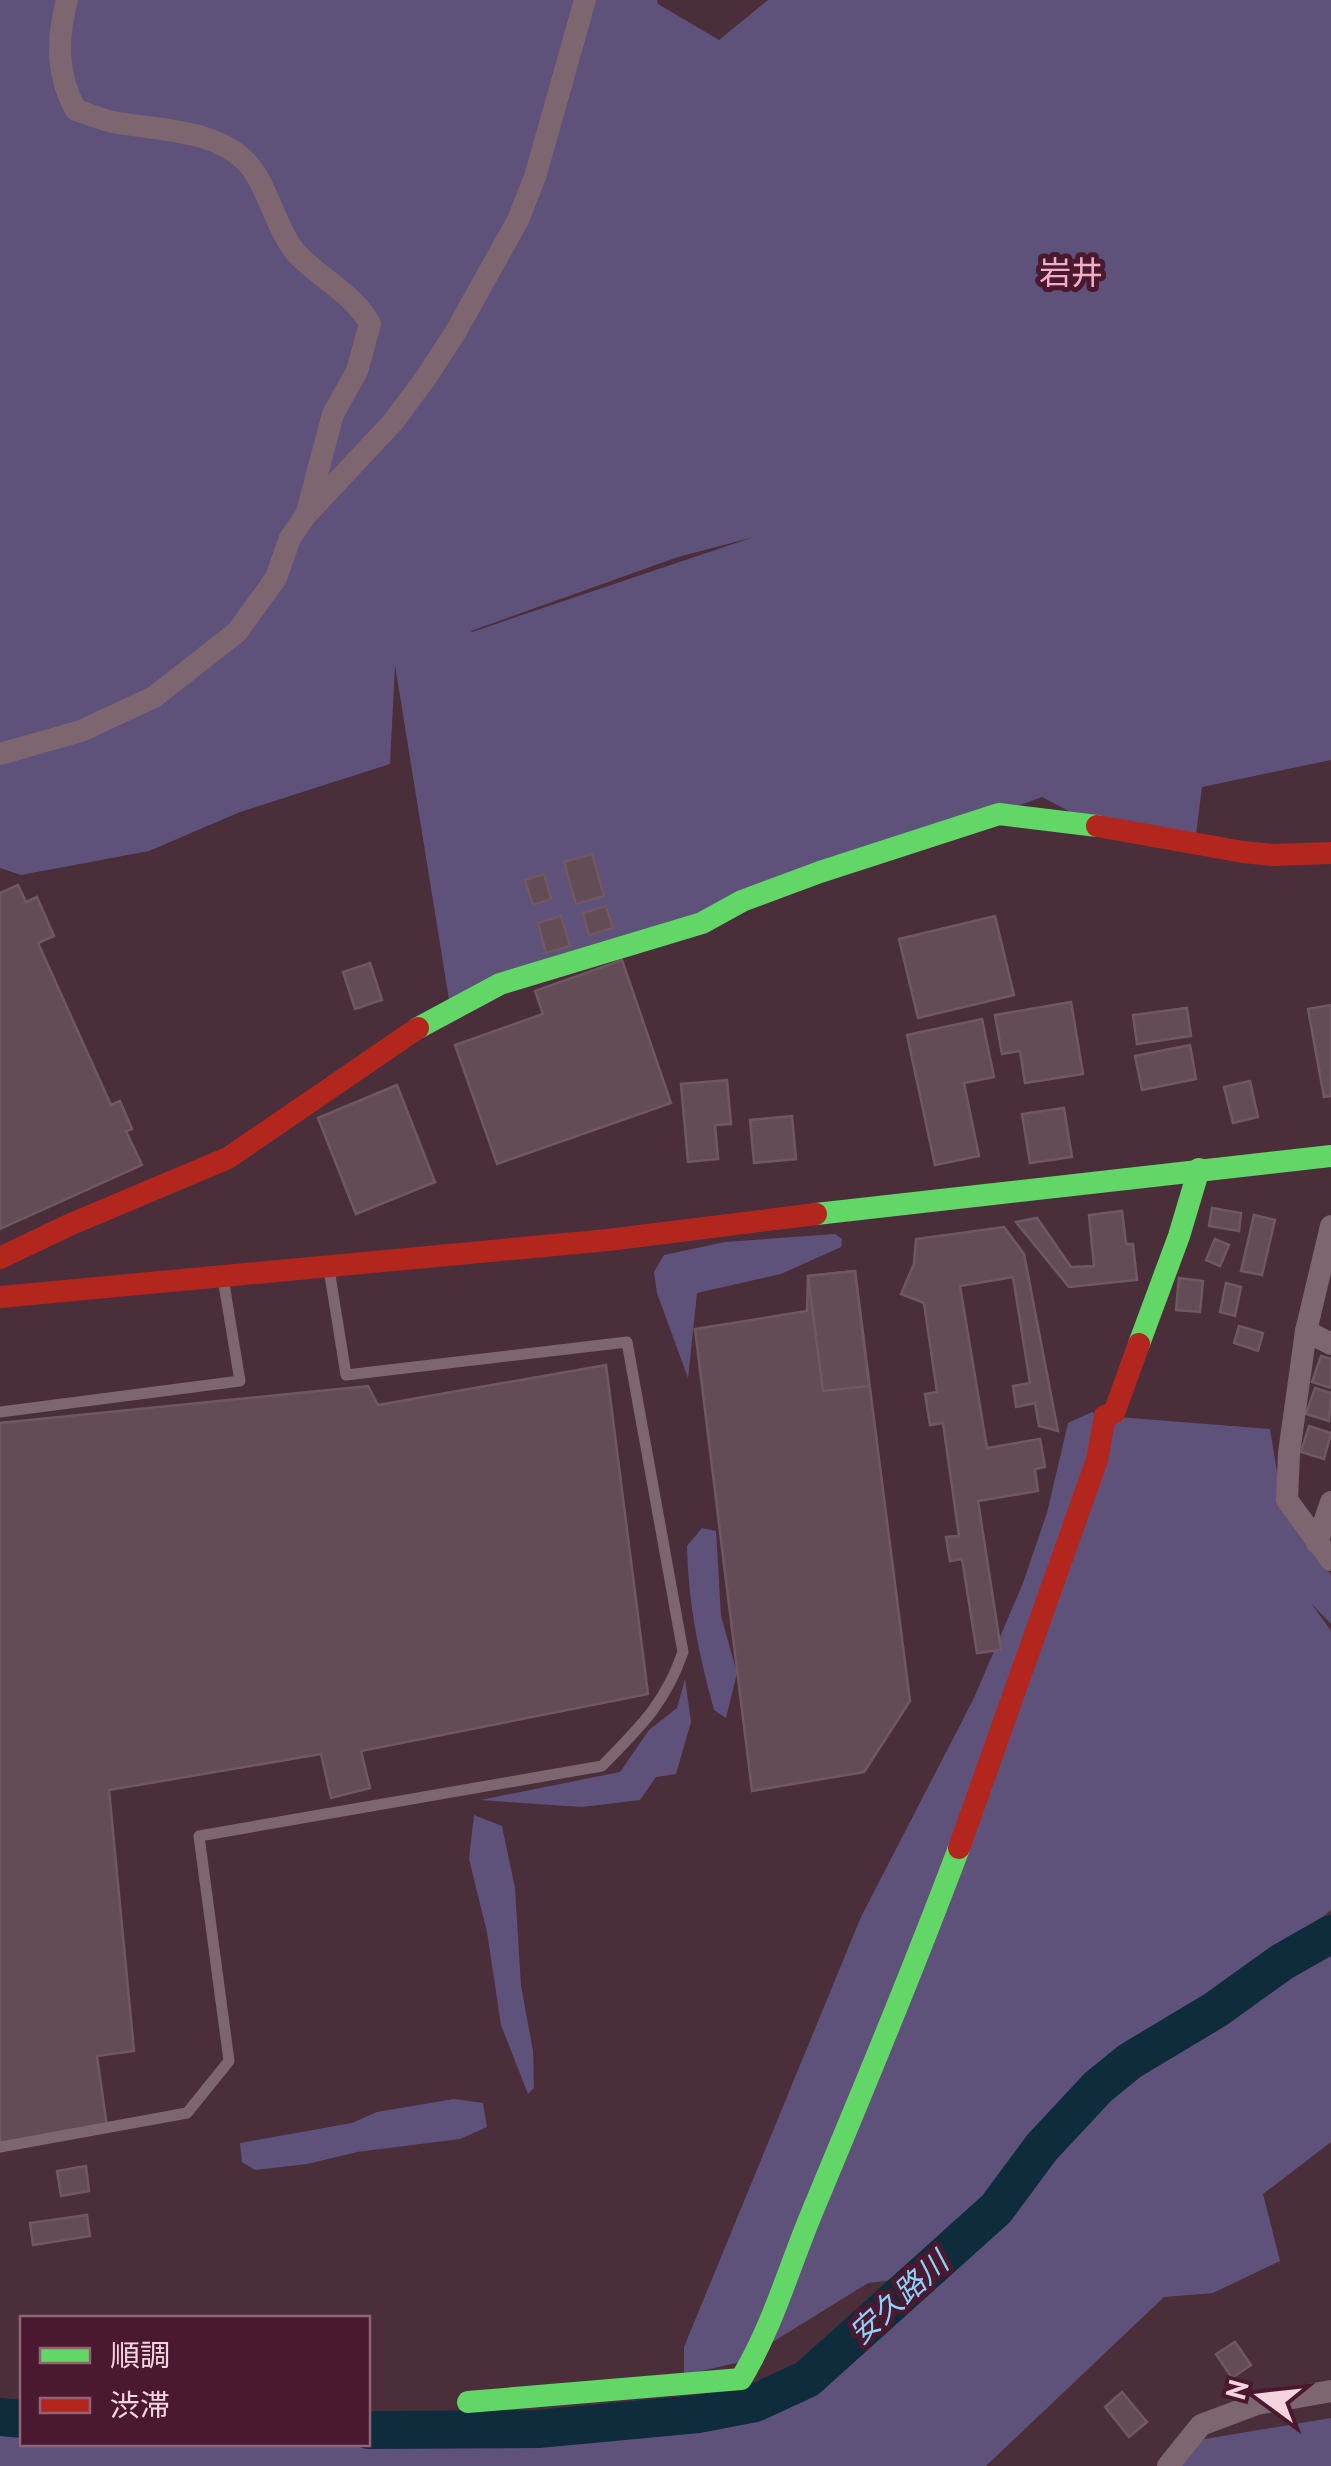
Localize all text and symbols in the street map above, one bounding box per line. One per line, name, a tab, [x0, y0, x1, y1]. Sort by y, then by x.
district label: 岩井	[1039, 251, 1103, 293]
water label: 安久路川	[840, 2240, 958, 2352]
legend	[20, 2316, 370, 2446]
text: 順調	[110, 2335, 170, 2374]
north arrow	[1211, 2346, 1311, 2446]
text: N	[1216, 2376, 1257, 2403]
text: 渋滞	[110, 2385, 170, 2424]

